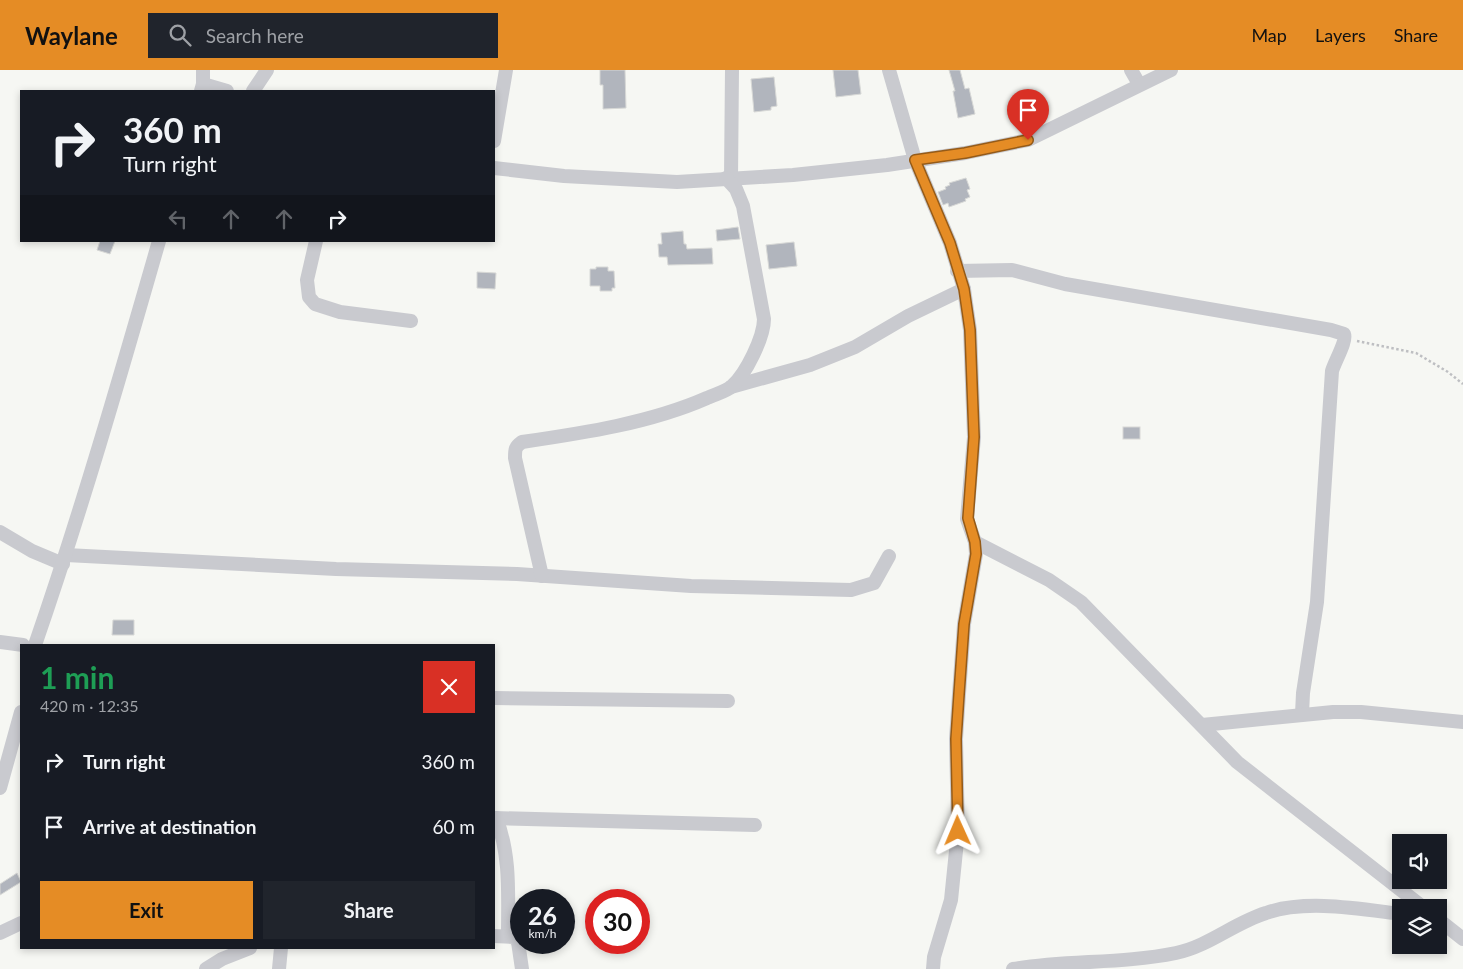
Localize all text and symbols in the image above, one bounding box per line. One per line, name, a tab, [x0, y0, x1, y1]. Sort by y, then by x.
search box	[148, 13, 498, 58]
text: Waylane	[25, 21, 118, 50]
icon: search	[166, 21, 194, 49]
text: Search here	[206, 24, 304, 47]
text: Map	[1251, 24, 1287, 46]
text: Layers	[1315, 24, 1366, 46]
text: Share	[1394, 24, 1438, 46]
pin	[1007, 89, 1049, 140]
icon: arrive	[1014, 96, 1042, 124]
text: 360 m	[123, 108, 222, 150]
icon: right	[40, 110, 105, 175]
text: Turn right	[123, 150, 217, 177]
icon: left	[164, 205, 192, 233]
icon: ahead	[217, 205, 245, 233]
icon: ahead	[270, 205, 298, 233]
icon: right	[323, 205, 351, 233]
text: 1 min	[40, 659, 114, 695]
button: close	[423, 661, 475, 713]
text: 420 m · 12:35	[40, 696, 139, 715]
icon: right	[40, 748, 68, 776]
text: Turn right	[83, 750, 165, 773]
text: 360 m	[421, 750, 475, 773]
position arrow	[931, 804, 983, 856]
icon: arrive	[40, 813, 68, 841]
text: Arrive at destination	[83, 815, 256, 838]
text: 60 m	[432, 815, 475, 838]
map controls	[1392, 834, 1447, 954]
button: sound	[1392, 834, 1447, 889]
button: Exit	[40, 881, 253, 939]
button: Share	[263, 881, 475, 939]
speed limit sign: 30	[585, 889, 650, 954]
button: layers	[1392, 899, 1447, 954]
text: 26	[528, 900, 557, 930]
text: km/h	[528, 926, 557, 941]

